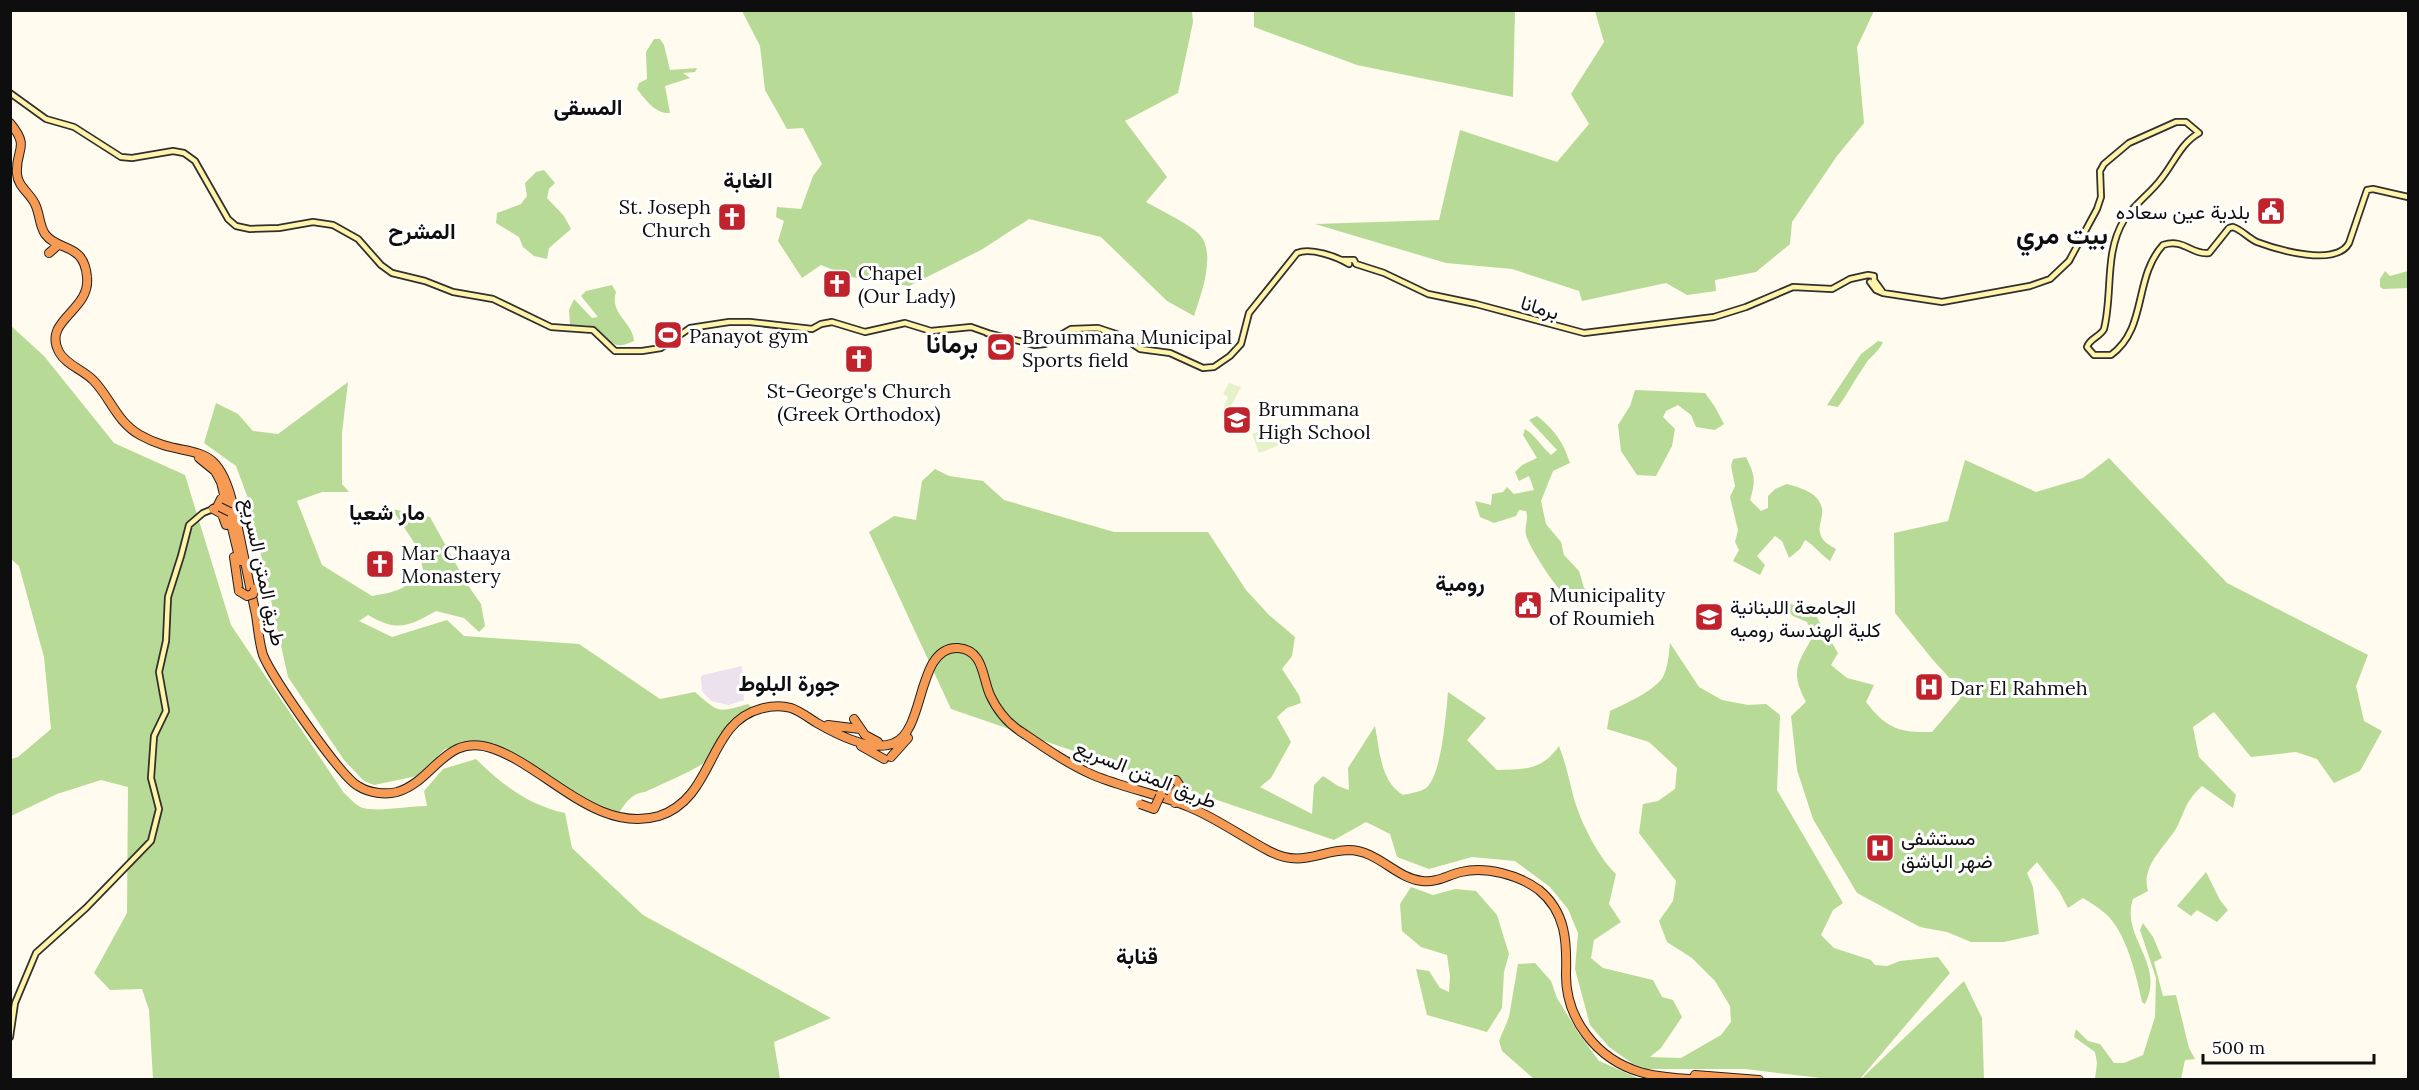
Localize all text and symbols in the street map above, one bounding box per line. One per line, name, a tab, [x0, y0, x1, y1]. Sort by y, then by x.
district label: المسقى	[554, 93, 622, 121]
district label: الغابة	[723, 166, 773, 194]
place label: St. Joseph Church	[619, 194, 711, 242]
public building icon: بلدية عين سعاده	[2255, 195, 2287, 227]
place label: بلدية عين سعاده	[2116, 199, 2250, 224]
church icon: St. Joseph Church	[716, 201, 748, 233]
district label: المشرح	[388, 217, 456, 246]
district label: بيت مري	[2016, 218, 2108, 257]
place label: Chapel (Our Lady)	[858, 260, 956, 309]
church icon: Chapel (Our Lady)	[821, 268, 853, 300]
street label: برمانا	[1517, 289, 1562, 326]
sports icon: Panayot gym	[652, 319, 684, 351]
place label: Panayot gym	[689, 323, 809, 348]
place label: Broummana Municipal Sports field	[1022, 324, 1232, 372]
district label: برمانا	[926, 327, 978, 360]
sports icon: Broummana Municipal Sports field	[985, 331, 1017, 363]
church icon: St-George's Church (Greek Orthodox)	[843, 343, 875, 375]
place label: St-George's Church (Greek Orthodox)	[767, 378, 951, 427]
place label: Brummana High School	[1258, 396, 1371, 444]
school or university icon: Brummana High School	[1221, 404, 1253, 436]
street label: طريق المتن السريع	[234, 496, 292, 649]
district label: مار شعيا	[349, 498, 425, 526]
place label: Mar Chaaya Monastery	[401, 540, 511, 588]
church icon: Mar Chaaya Monastery	[364, 548, 396, 580]
district label: رومية	[1435, 569, 1485, 597]
place label: Municipality of Roumieh	[1549, 582, 1666, 630]
public building icon: Municipality of Roumieh	[1512, 589, 1544, 621]
place label: الجامعة اللبنانية كلية الهندسة روميه	[1730, 594, 1881, 643]
school or university icon: الجامعة اللبنانية كلية الهندسة روميه	[1693, 601, 1725, 633]
district label: جورة البلوط	[738, 669, 840, 697]
hospital icon: Dar El Rahmeh	[1913, 671, 1945, 703]
place label: Dar El Rahmeh	[1950, 675, 2088, 700]
street label: طريق المتن السريع	[1071, 734, 1221, 816]
place label: مستشفى ضهر الباشق	[1901, 825, 1993, 874]
hospital icon: مستشفى ضهر الباشق	[1864, 832, 1896, 864]
district label: قنابة	[1116, 942, 1158, 970]
scale bar	[2203, 1027, 2374, 1065]
text: 500 m	[2212, 1036, 2265, 1059]

